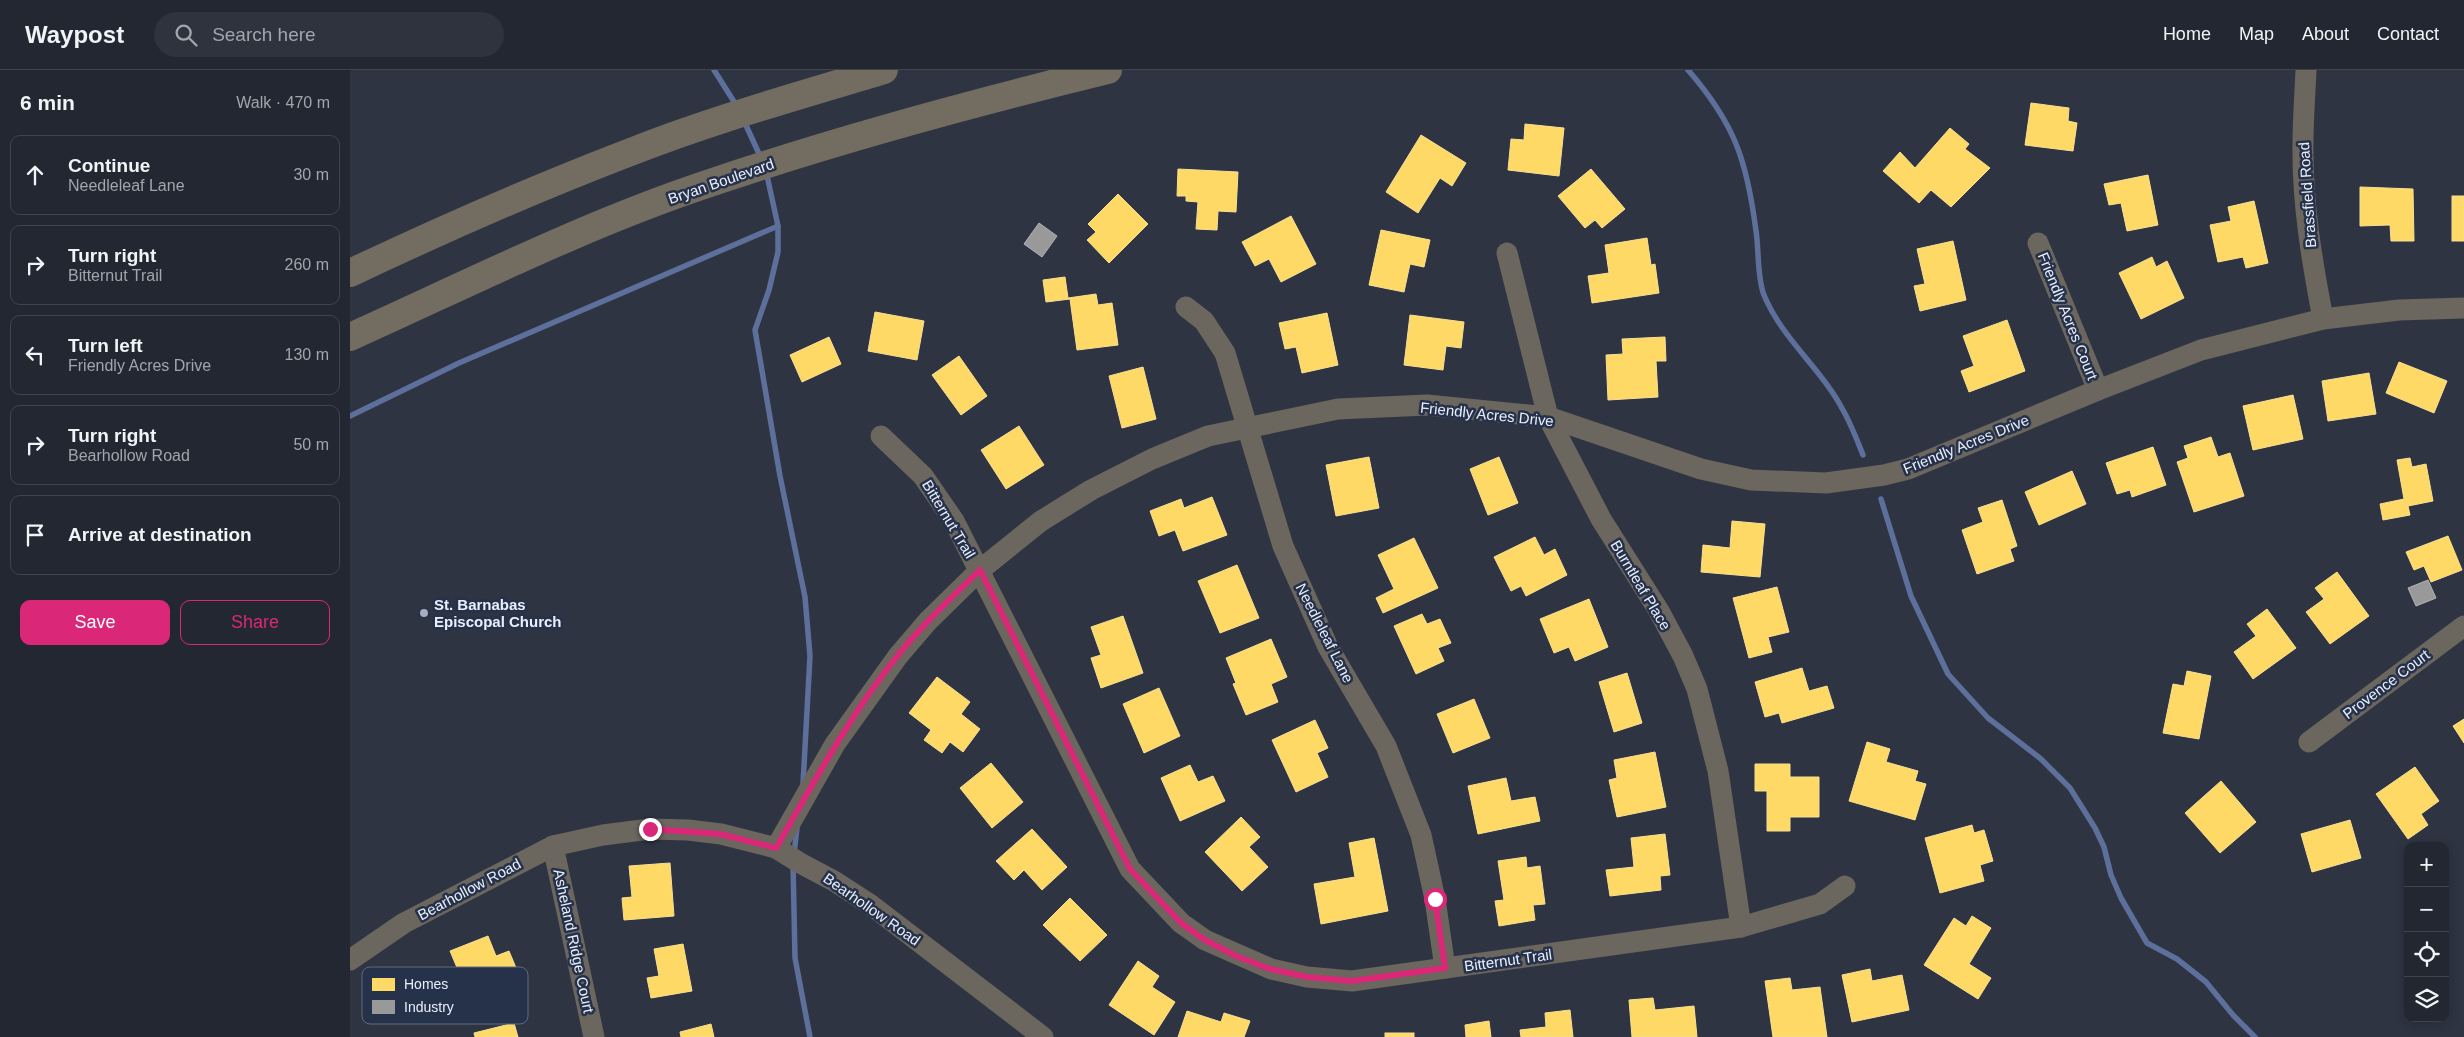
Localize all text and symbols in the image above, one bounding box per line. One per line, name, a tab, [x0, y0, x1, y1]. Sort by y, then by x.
search box	[154, 12, 504, 57]
text: Waypost	[25, 21, 124, 48]
icon: search	[172, 21, 200, 49]
text: Search here	[212, 24, 316, 45]
text: Home	[2163, 24, 2211, 44]
text: Map	[2239, 24, 2274, 44]
text: About	[2302, 24, 2349, 44]
text: Contact	[2377, 24, 2439, 44]
text: 6 min	[20, 91, 75, 114]
text: Walk · 470 m	[236, 94, 330, 111]
street label: Brassfield Road	[2295, 142, 2319, 248]
text: Continue	[68, 155, 150, 176]
street label: Bryan Boulevard	[666, 155, 776, 207]
icon: ahead	[21, 161, 49, 189]
text: 30 m	[293, 166, 329, 183]
text: Needleleaf Lane	[68, 177, 185, 194]
text: Turn right	[68, 245, 156, 266]
street label: Friendly Acres Court	[2035, 250, 2102, 383]
icon: right	[21, 251, 49, 279]
text: 260 m	[285, 256, 329, 273]
text: Bitternut Trail	[68, 267, 162, 284]
text: Turn left	[68, 335, 143, 356]
icon: left	[21, 341, 49, 369]
text: 130 m	[285, 346, 329, 363]
text: Friendly Acres Drive	[68, 357, 211, 374]
street label: Friendly Acres Drive	[1419, 399, 1555, 429]
street label: Friendly Acres Drive	[1901, 411, 2031, 477]
text: Turn right	[68, 425, 156, 446]
icon: right	[21, 431, 49, 459]
text: 50 m	[293, 436, 329, 453]
text: Bearhollow Road	[68, 447, 190, 464]
street label: Bitternut Trail	[919, 477, 979, 561]
icon: arrive	[21, 521, 49, 549]
text: Arrive at destination	[68, 524, 252, 545]
street label: Burntleaf Place	[1608, 537, 1674, 633]
street label: Needleleaf Lane	[1293, 580, 1357, 686]
place label: St. Barnabas Episcopal Church	[434, 596, 562, 630]
button: Save	[20, 600, 170, 645]
button: Share	[180, 600, 330, 645]
marker: St. Barnabas Episcopal Church	[418, 607, 430, 619]
street label: Provence Court	[2339, 645, 2433, 722]
route end	[639, 818, 662, 841]
map controls	[2404, 842, 2449, 1022]
button: +	[2404, 842, 2449, 887]
street label: Bearhollow Road	[415, 855, 523, 923]
street label: Asheland Ridge Court	[550, 867, 598, 1015]
street label: Bearhollow Road	[820, 869, 924, 949]
button: −	[2404, 887, 2449, 932]
route start	[1424, 888, 1447, 911]
button: locate	[2404, 932, 2449, 977]
street label: Bitternut Trail	[1463, 945, 1553, 975]
legend	[362, 967, 528, 1024]
text: Homes	[404, 976, 448, 992]
button: layers	[2404, 977, 2449, 1022]
text: Industry	[404, 999, 454, 1015]

